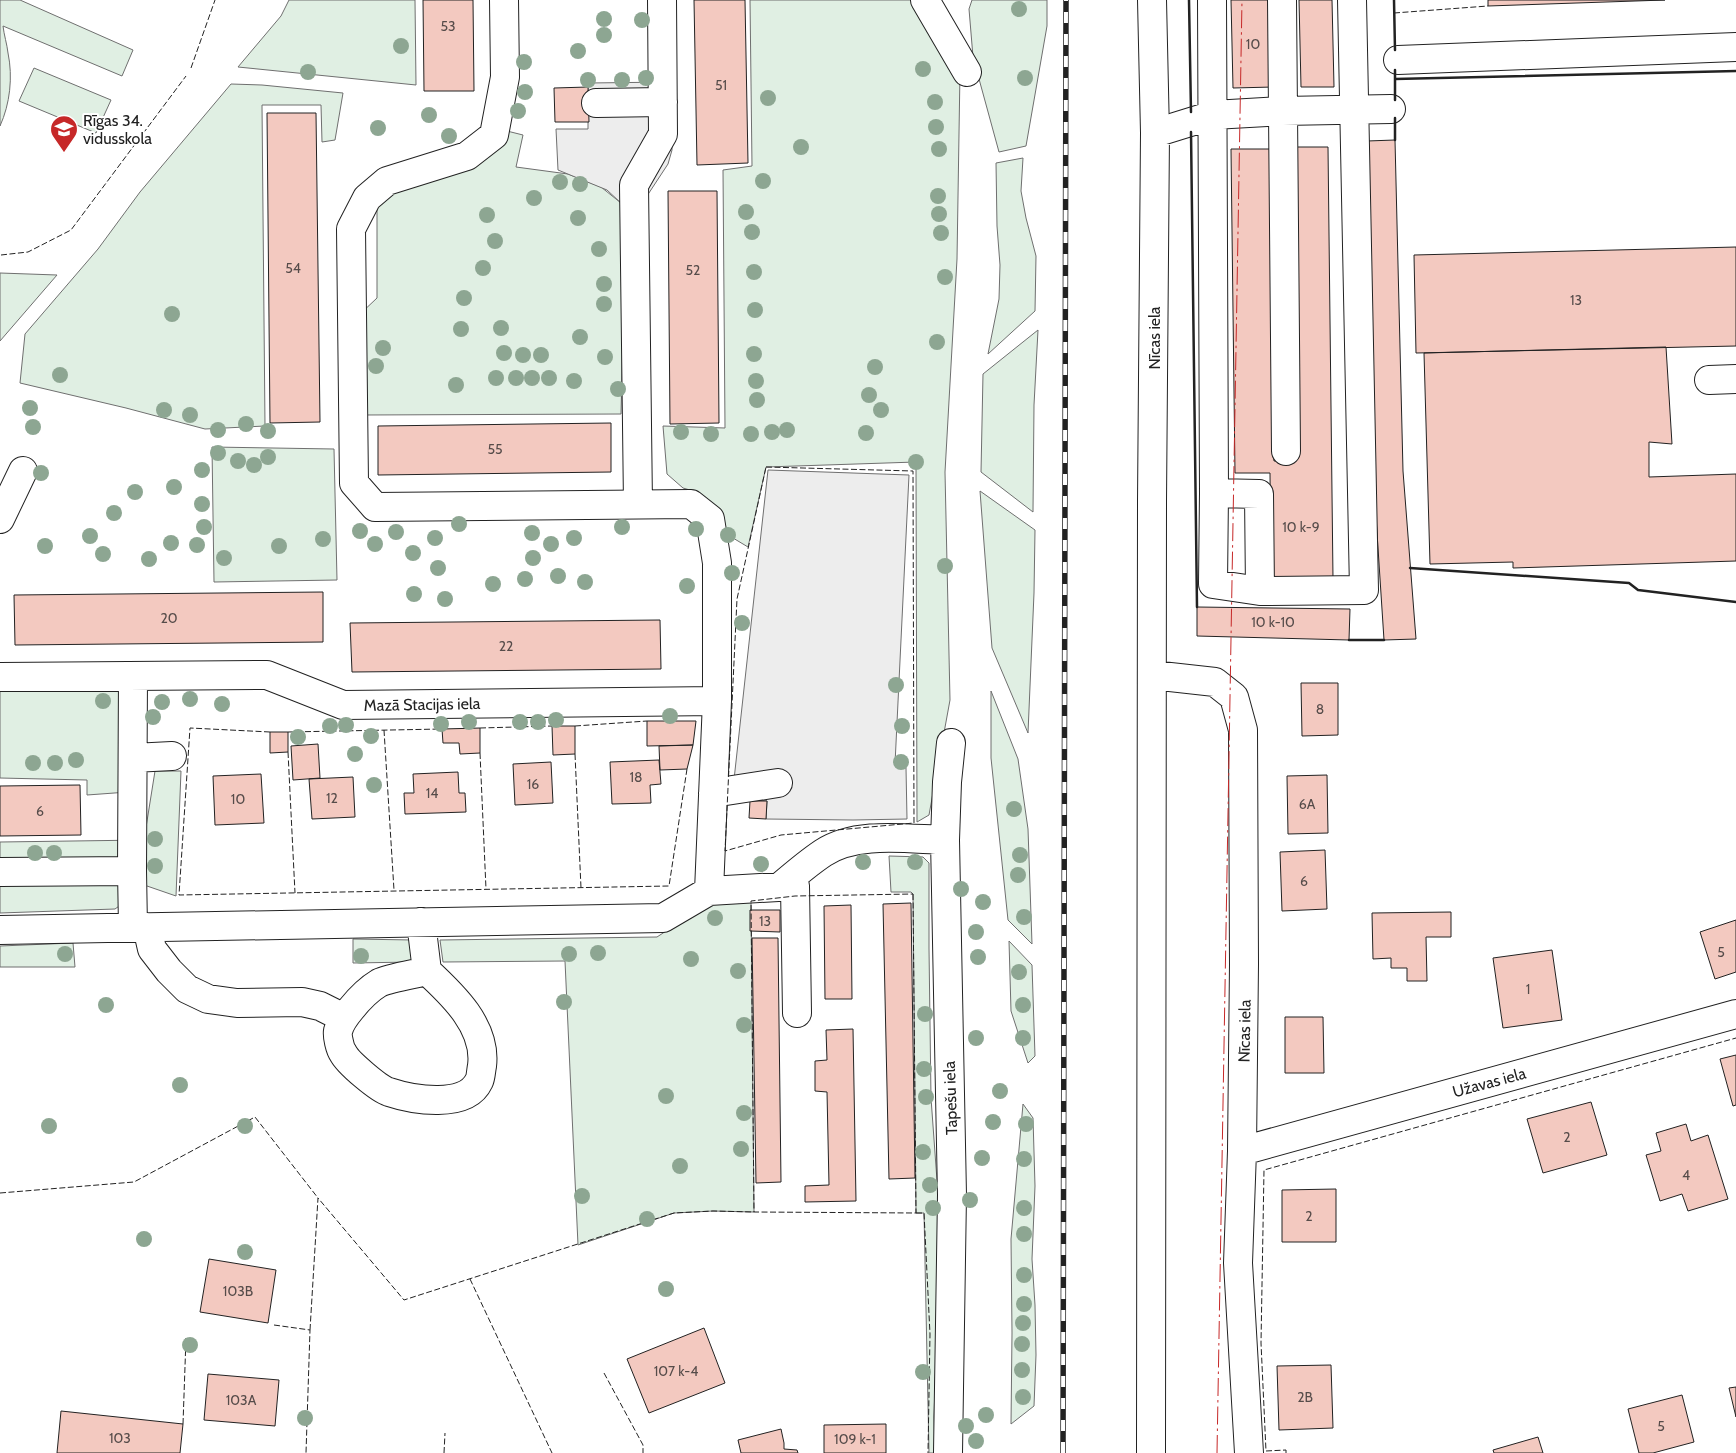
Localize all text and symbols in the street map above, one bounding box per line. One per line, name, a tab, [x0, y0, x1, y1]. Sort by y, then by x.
house number: 53	[440, 17, 456, 35]
house number: 10	[1246, 35, 1260, 53]
house number: 51	[715, 76, 727, 94]
place label: Rīgas 34. vidusskola	[83, 111, 152, 148]
school or university icon: Rīgas 34. vidusskola	[49, 114, 79, 153]
house number: 54	[285, 259, 301, 277]
house number: 52	[686, 261, 700, 279]
house number: 13	[1570, 291, 1582, 309]
street label: Nīcas iela	[1145, 306, 1164, 369]
house number: 55	[487, 440, 503, 458]
house number: 10 k-9	[1282, 518, 1320, 536]
house number: 20	[160, 609, 178, 627]
house number: 10 k-10	[1251, 613, 1295, 631]
house number: 22	[499, 637, 513, 655]
street label: Mazā Stacijas iela	[364, 694, 481, 715]
house number: 8	[1316, 700, 1324, 718]
house number: 18	[629, 768, 643, 786]
house number: 16	[527, 775, 539, 793]
house number: 14	[426, 784, 438, 802]
house number: 12	[326, 789, 338, 807]
house number: 10	[231, 790, 245, 808]
house number: 6A	[1299, 795, 1316, 813]
house number: 6	[36, 802, 44, 820]
house number: 6	[1300, 872, 1308, 890]
house number: 13	[759, 912, 771, 930]
house number: 5	[1717, 943, 1725, 961]
house number: 1	[1526, 980, 1530, 998]
street label: Nīcas iela	[1234, 999, 1255, 1063]
street label: Tapešu iela	[940, 1060, 961, 1135]
street label: Užavas iela	[1450, 1064, 1528, 1101]
house number: 2	[1563, 1128, 1571, 1146]
house number: 4	[1682, 1166, 1690, 1184]
house number: 2	[1305, 1207, 1313, 1225]
house number: 103B	[223, 1282, 253, 1300]
house number: 107 k-4	[654, 1362, 698, 1380]
house number: 2B	[1297, 1388, 1313, 1406]
house number: 103A	[226, 1391, 257, 1409]
house number: 5	[1657, 1417, 1665, 1435]
house number: 103	[109, 1429, 131, 1447]
house number: 109 k-1	[834, 1430, 876, 1448]

